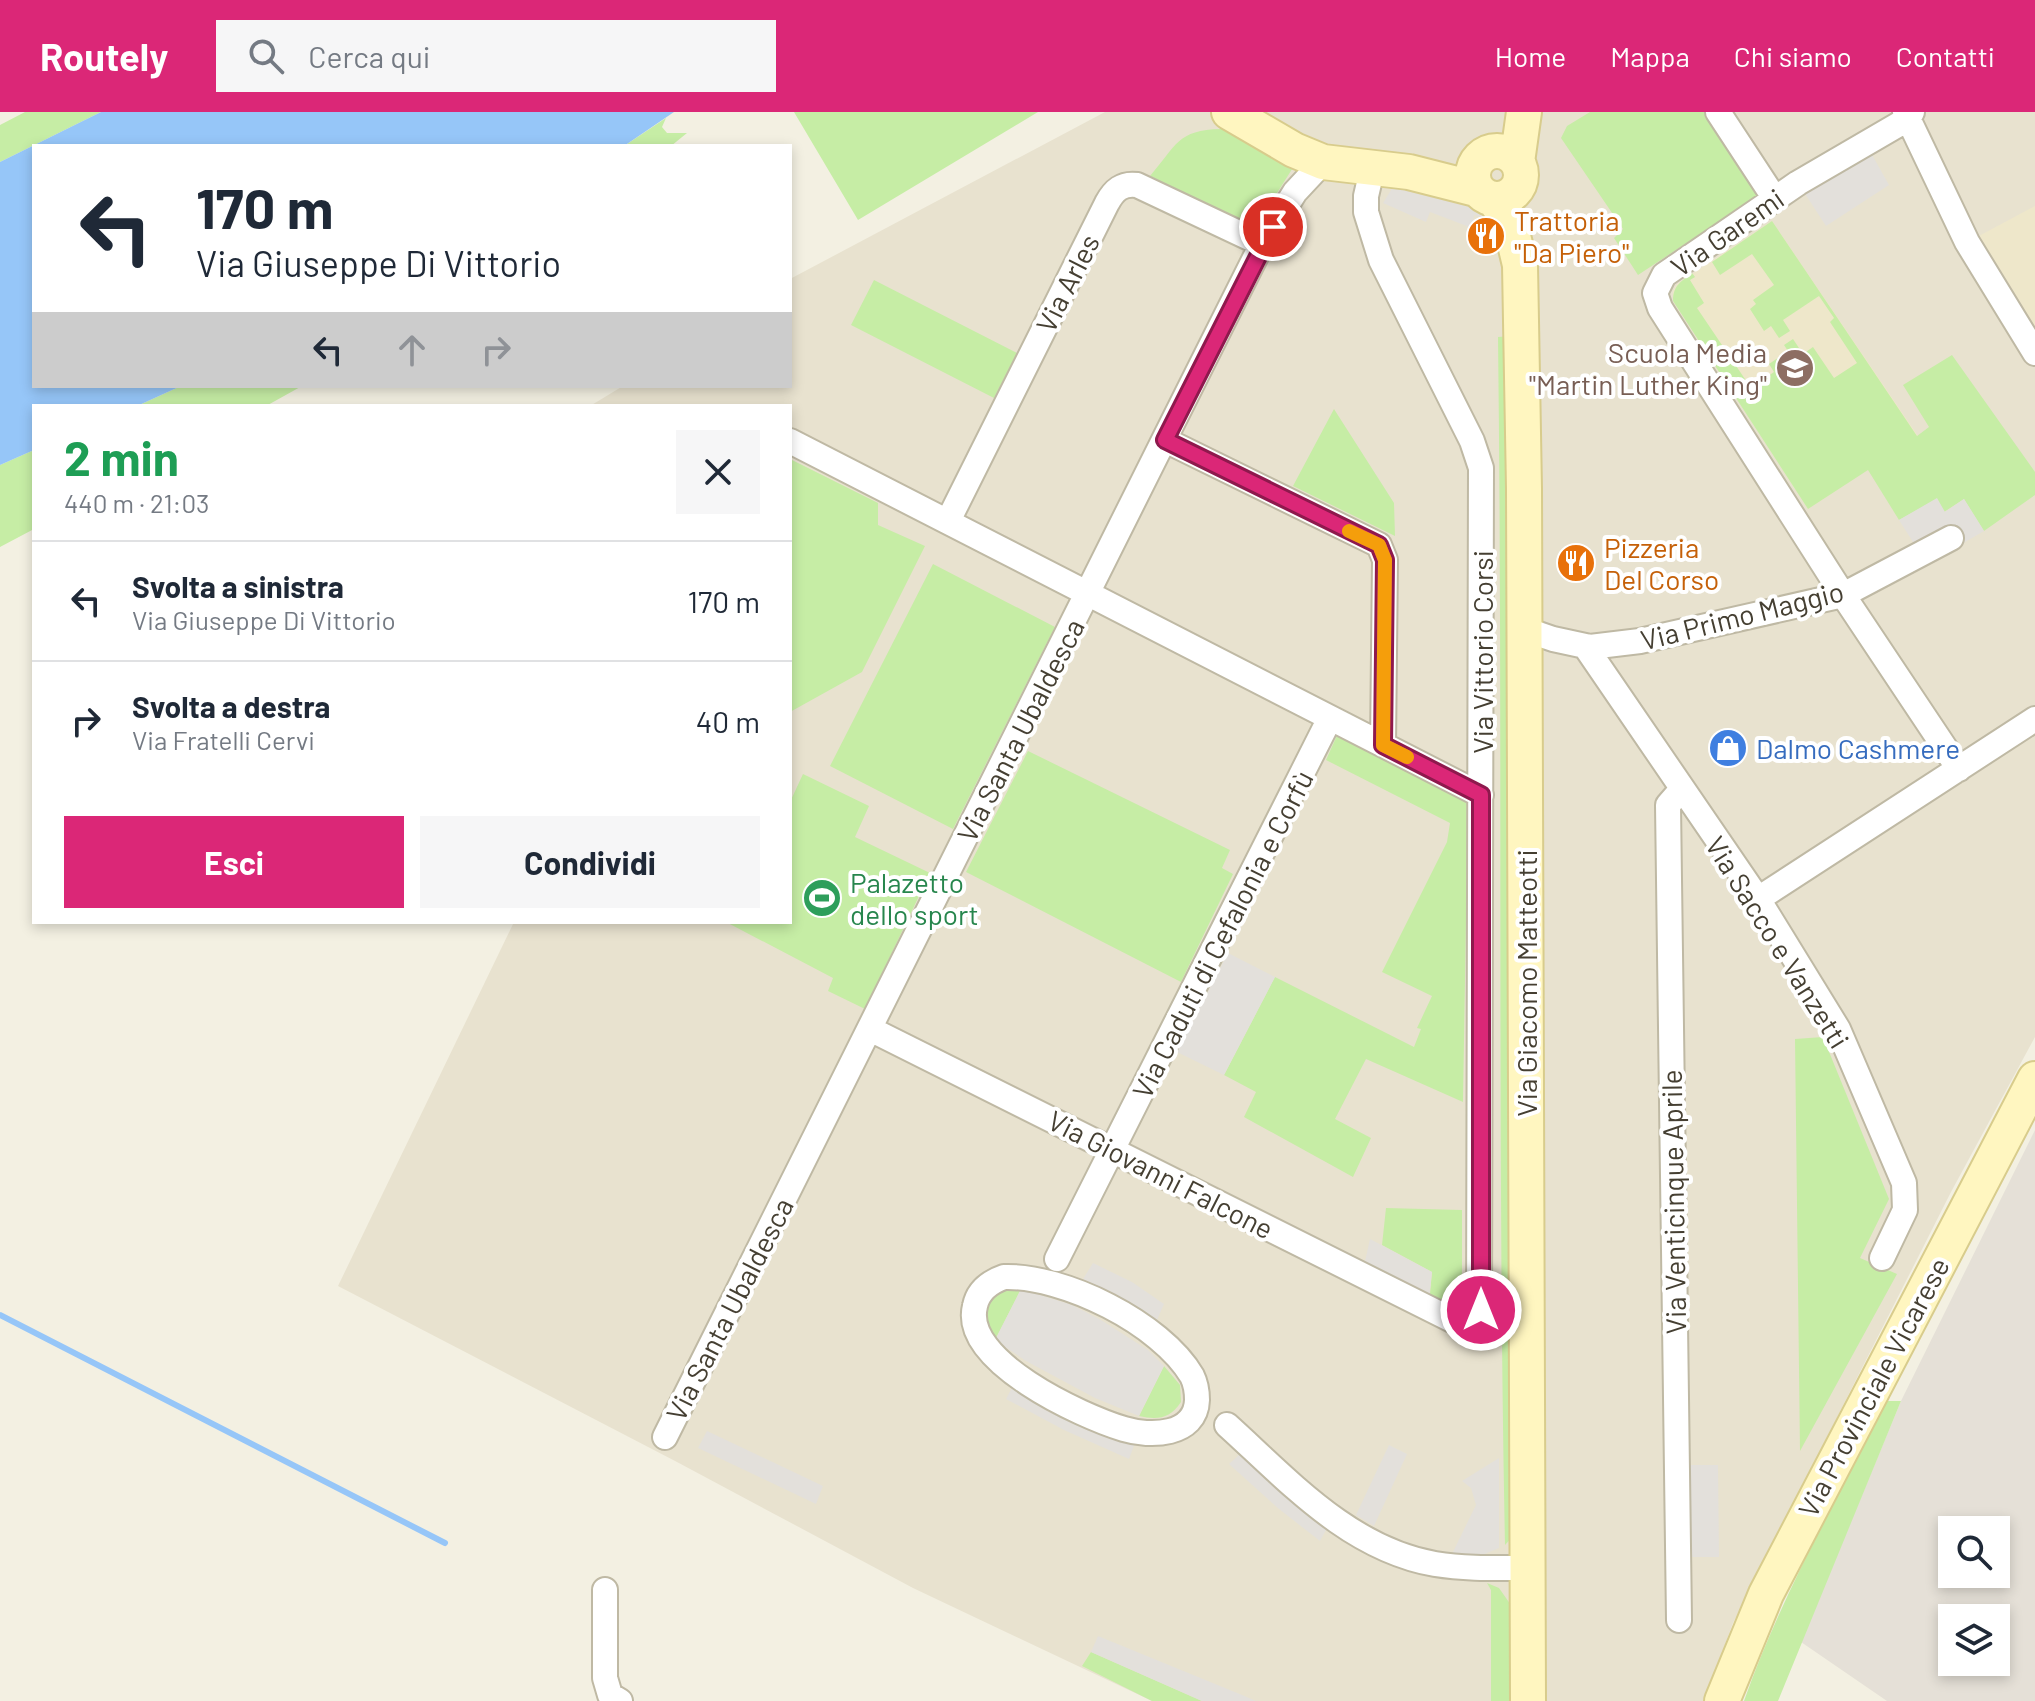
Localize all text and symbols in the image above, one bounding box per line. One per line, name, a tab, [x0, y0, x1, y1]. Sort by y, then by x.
search box	[216, 20, 776, 92]
text: Routely	[40, 33, 168, 79]
icon: search	[244, 34, 288, 78]
text: Cerca qui	[308, 38, 430, 74]
text: Home	[1495, 39, 1566, 73]
text: Mappa	[1610, 39, 1690, 73]
text: Chi siamo	[1734, 39, 1852, 73]
text: Contatti	[1896, 39, 1995, 73]
text: 170 m	[196, 173, 333, 240]
icon: left	[64, 176, 168, 280]
street label: Via Garemi	[1664, 181, 1790, 283]
pin	[1239, 193, 1307, 261]
place label: Trattoria "Da Piero"	[1514, 203, 1629, 269]
icon: arrive	[1251, 205, 1295, 249]
restaurant icon: Trattoria "Da Piero"	[1465, 215, 1507, 257]
street label: Via Arles	[1028, 228, 1106, 338]
text: Via Giuseppe Di Vittorio	[196, 241, 561, 284]
icon: left	[306, 328, 350, 372]
icon: ahead	[390, 328, 434, 372]
icon: right	[474, 328, 518, 372]
place label: Scuola Media "Martin Luther King"	[1529, 335, 1767, 401]
school or university icon: Scuola Media "Martin Luther King"	[1774, 347, 1816, 389]
text: 2 min	[64, 428, 179, 486]
button: close	[676, 430, 760, 514]
text: 440 m · 21:03	[64, 487, 209, 518]
place label: Pizzeria Del Corso	[1604, 530, 1719, 596]
restaurant icon: Pizzeria Del Corso	[1555, 542, 1597, 584]
street label: Via Vittorio Corsi	[1465, 550, 1499, 754]
text: Svolta a sinistra	[132, 568, 344, 604]
street label: Via Primo Maggio	[1637, 573, 1847, 657]
icon: left	[64, 579, 108, 623]
text: 170 m	[688, 583, 760, 619]
text: Via Giuseppe Di Vittorio	[132, 604, 396, 635]
street label: Via Santa Ubaldesca	[949, 613, 1091, 847]
text: Svolta a destra	[132, 688, 330, 724]
icon: right	[64, 699, 108, 743]
text: 40 m	[696, 703, 760, 739]
text: Via Fratelli Cervi	[132, 724, 315, 755]
shop icon: Dalmo Cashmere	[1707, 727, 1749, 769]
place label: Dalmo Cashmere	[1756, 731, 1960, 765]
street label: Via Caduti di Cefalonia e Corfù	[1124, 764, 1320, 1104]
button: Esci	[64, 816, 404, 908]
button: Condividi	[420, 816, 760, 908]
street label: Via Sacco e Vanzetti	[1699, 830, 1857, 1054]
street label: Via Giacomo Matteotti	[1509, 849, 1543, 1117]
place label: Palazetto dello sport	[850, 865, 979, 931]
sports icon: Palazetto dello sport	[801, 877, 843, 919]
street label: Via Venticinque Aprile	[1654, 1069, 1692, 1335]
street label: Via Giovanni Falcone	[1043, 1103, 1279, 1245]
street label: Via Santa Ubaldesca	[658, 1192, 800, 1426]
street label: Via Provinciale Vicarese	[1790, 1252, 1956, 1522]
position arrow	[1439, 1268, 1523, 1352]
map controls	[1938, 1516, 2010, 1676]
button: search	[1938, 1516, 2010, 1588]
button: layers	[1938, 1604, 2010, 1676]

